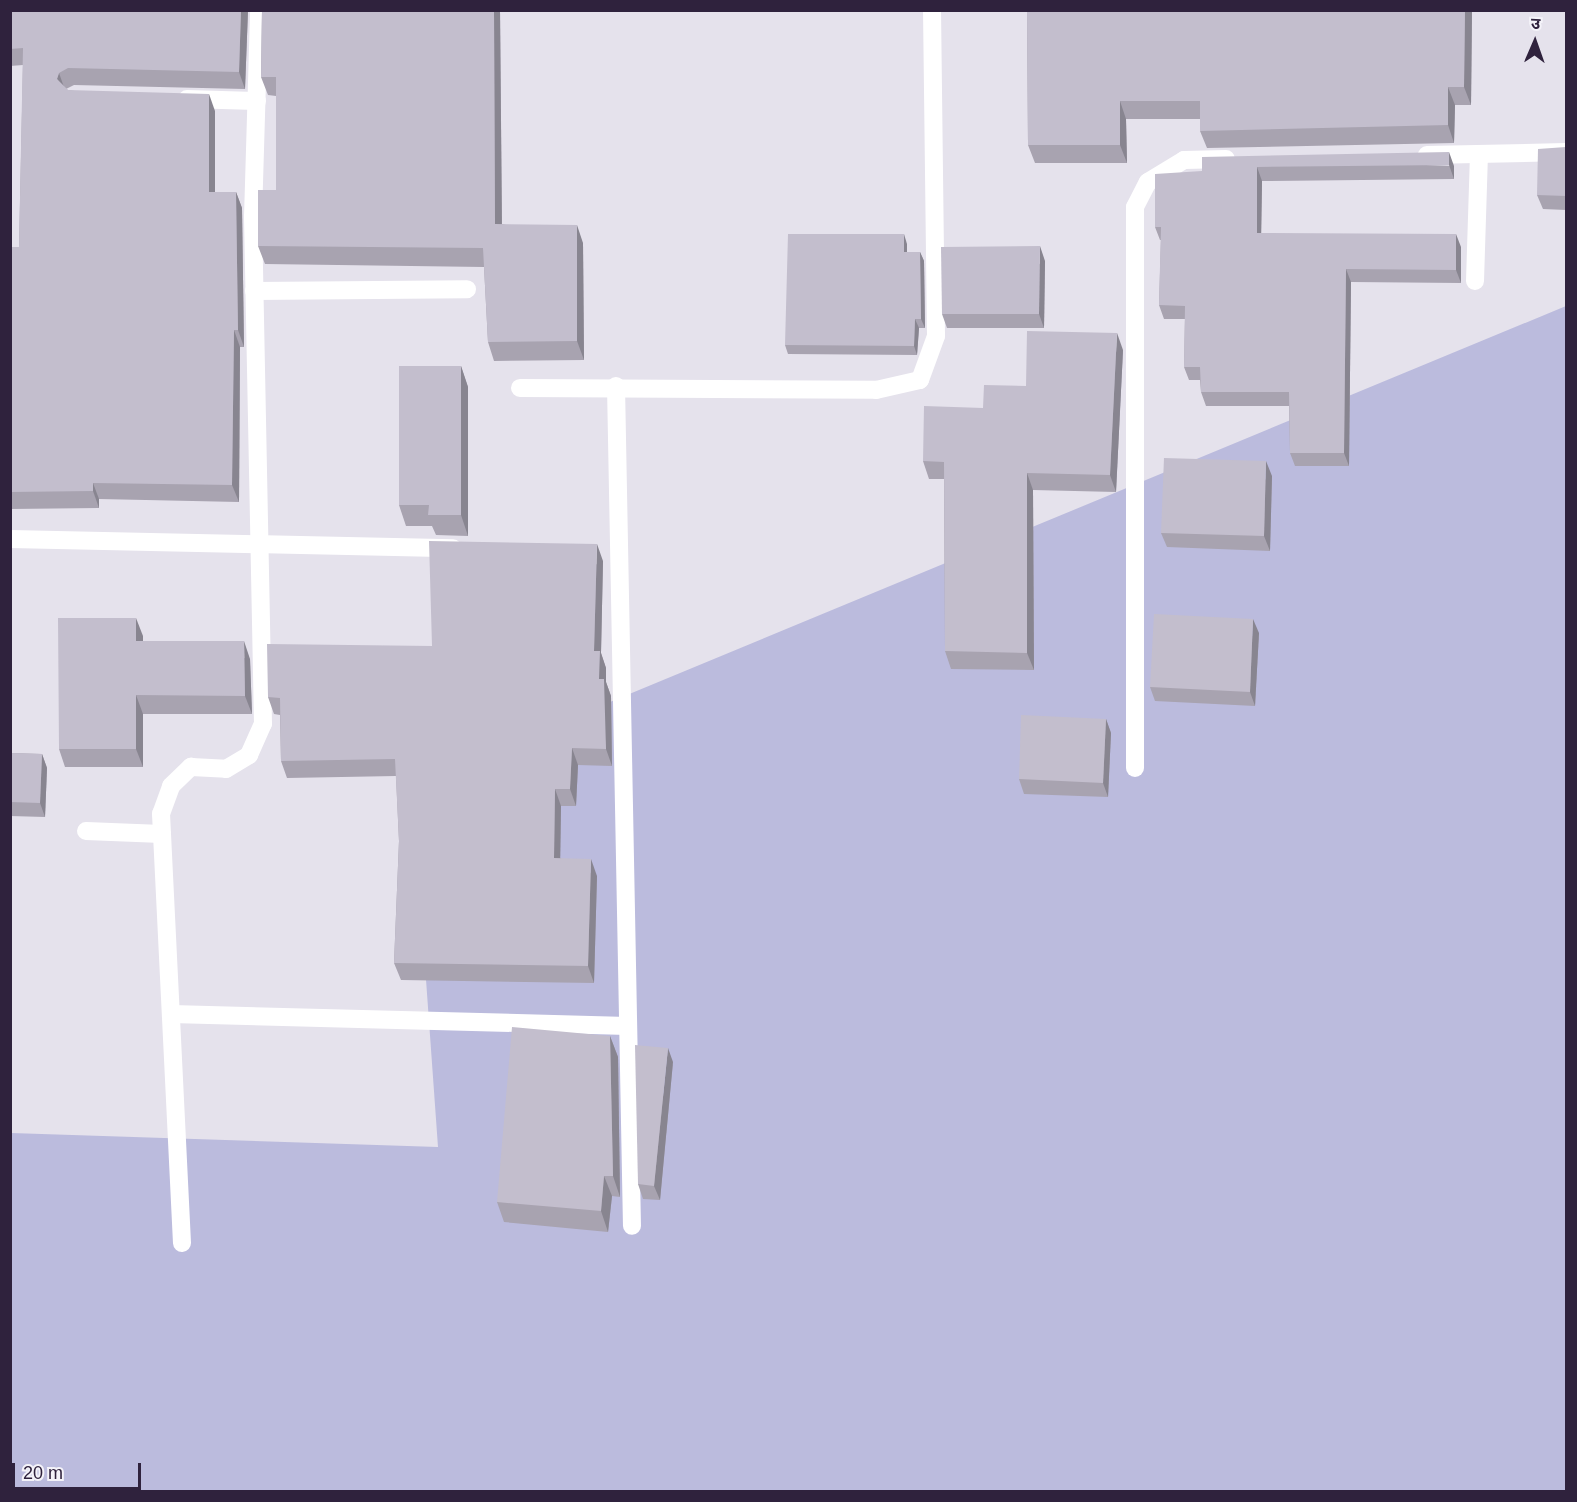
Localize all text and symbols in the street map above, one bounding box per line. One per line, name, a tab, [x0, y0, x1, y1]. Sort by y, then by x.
north arrow	[1505, 12, 1565, 72]
text: उ	[1531, 15, 1541, 32]
scale bar	[15, 1451, 144, 1489]
text: 20 m	[23, 1463, 63, 1483]

